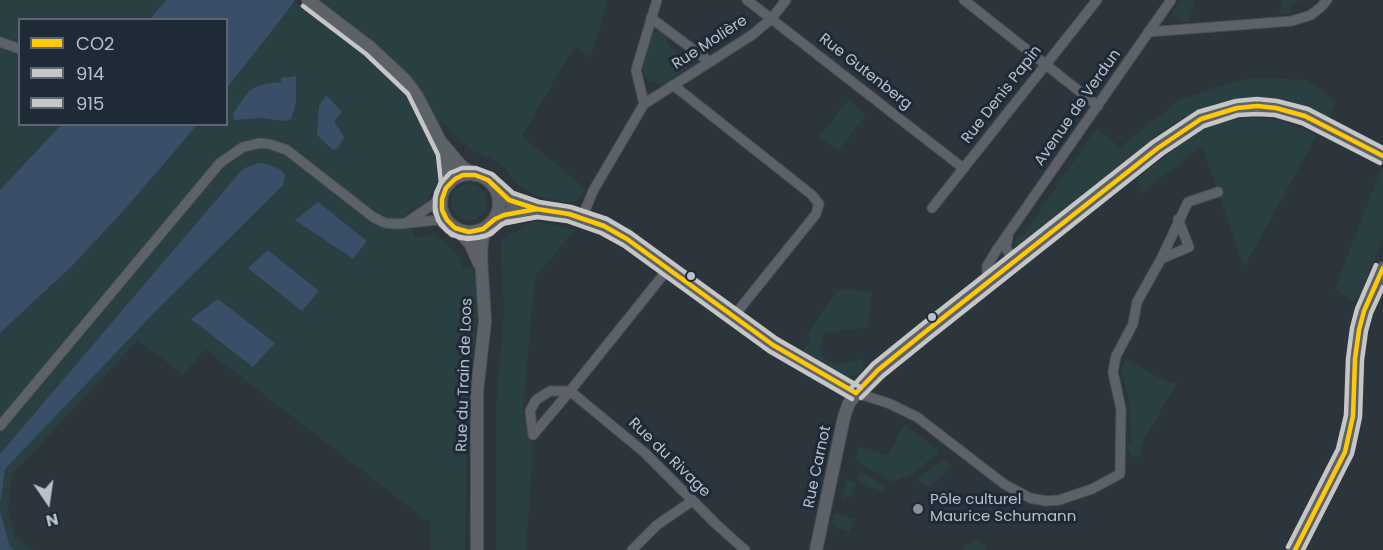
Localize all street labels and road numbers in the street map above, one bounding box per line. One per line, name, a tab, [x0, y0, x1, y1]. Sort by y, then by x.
street label: Rue Molière	[669, 12, 751, 74]
street label: Rue Gutenberg	[815, 30, 915, 114]
street label: Rue Denis Papin	[958, 42, 1046, 148]
street label: Avenue de Verdun	[1031, 46, 1125, 170]
street label: Rue du Train de Loos	[453, 298, 477, 452]
street label: Rue du Rivage	[624, 415, 714, 501]
street label: Rue Carnot	[800, 424, 836, 510]

